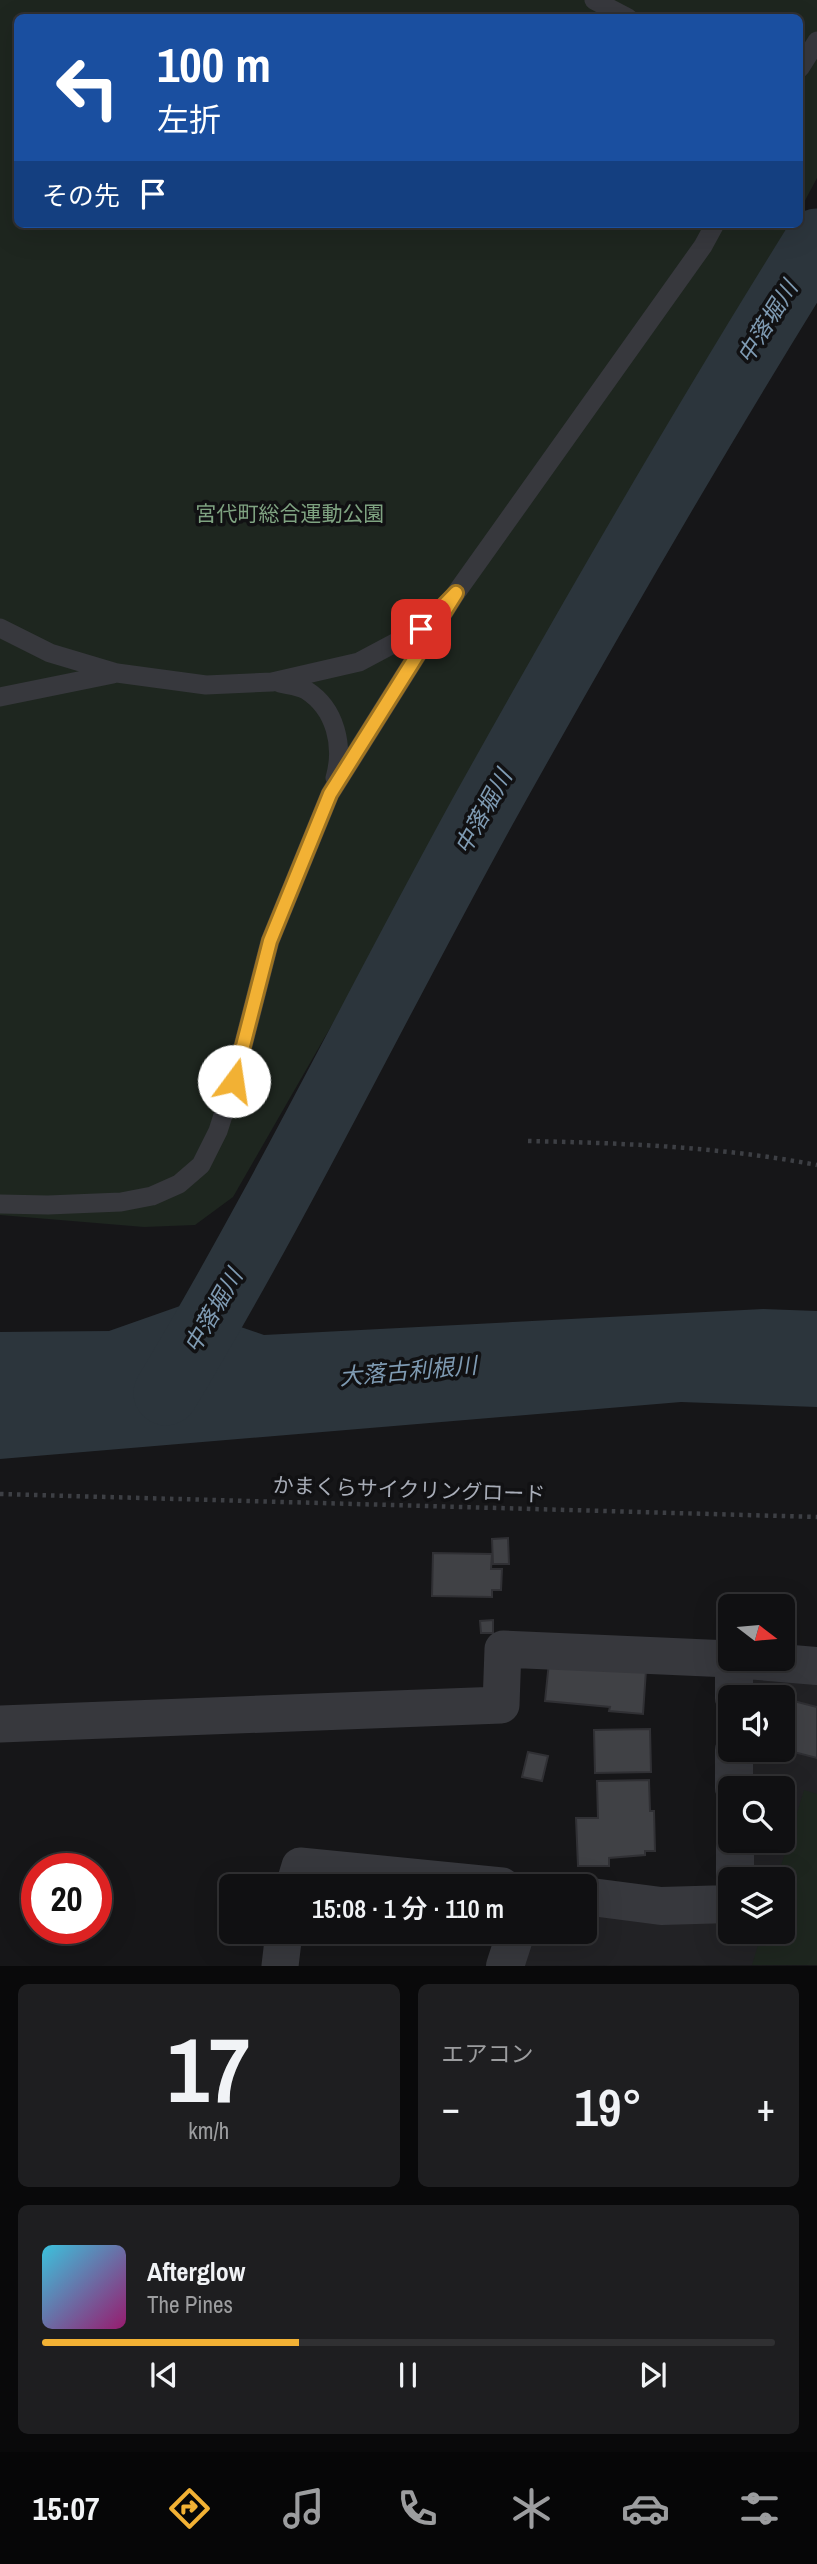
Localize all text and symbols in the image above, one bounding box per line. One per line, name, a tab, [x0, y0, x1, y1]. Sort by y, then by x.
text: 100 m	[157, 31, 271, 97]
icon: left	[42, 42, 133, 133]
text: 左折	[157, 98, 221, 141]
icon: arrive	[134, 175, 172, 213]
text: その先	[42, 178, 120, 213]
water label: 中落堀川	[729, 272, 806, 369]
park label: 宮代町総合運動公園	[196, 499, 385, 528]
pin	[391, 599, 451, 659]
icon: arrive	[402, 610, 440, 648]
water label: 中落堀川	[447, 761, 520, 860]
position arrow	[197, 1044, 271, 1118]
water label: 中落堀川	[176, 1261, 250, 1358]
water label: 大落古利根川	[338, 1349, 481, 1392]
street label: かまくらサイクリングロード	[272, 1470, 546, 1509]
north arrow	[718, 1594, 794, 1671]
map controls	[718, 1594, 795, 1944]
button: sound	[718, 1685, 795, 1762]
button: search	[718, 1776, 795, 1853]
speed limit sign: 20	[21, 1853, 112, 1944]
button: layers	[718, 1867, 795, 1944]
text: 15:08 · 1 分 · 110 m	[312, 1891, 504, 1926]
text: 17	[167, 2008, 250, 2130]
text: エアコン	[442, 2038, 534, 2069]
text: 19°	[574, 2072, 642, 2142]
text: −	[442, 2082, 460, 2133]
text: +	[757, 2082, 775, 2133]
text: km/h	[188, 2115, 229, 2146]
text: Afterglow	[147, 2254, 245, 2289]
text: The Pines	[147, 2289, 233, 2320]
icon: previous	[145, 2356, 183, 2394]
icon: pause	[389, 2356, 427, 2394]
icon: next	[634, 2356, 672, 2394]
icon: directions	[165, 2484, 214, 2533]
icon: music	[279, 2484, 328, 2533]
icon: phone	[393, 2484, 442, 2533]
icon: climate	[507, 2484, 556, 2533]
icon: car	[621, 2484, 670, 2533]
icon: filters	[735, 2484, 784, 2533]
text: 15:07	[33, 2487, 100, 2530]

